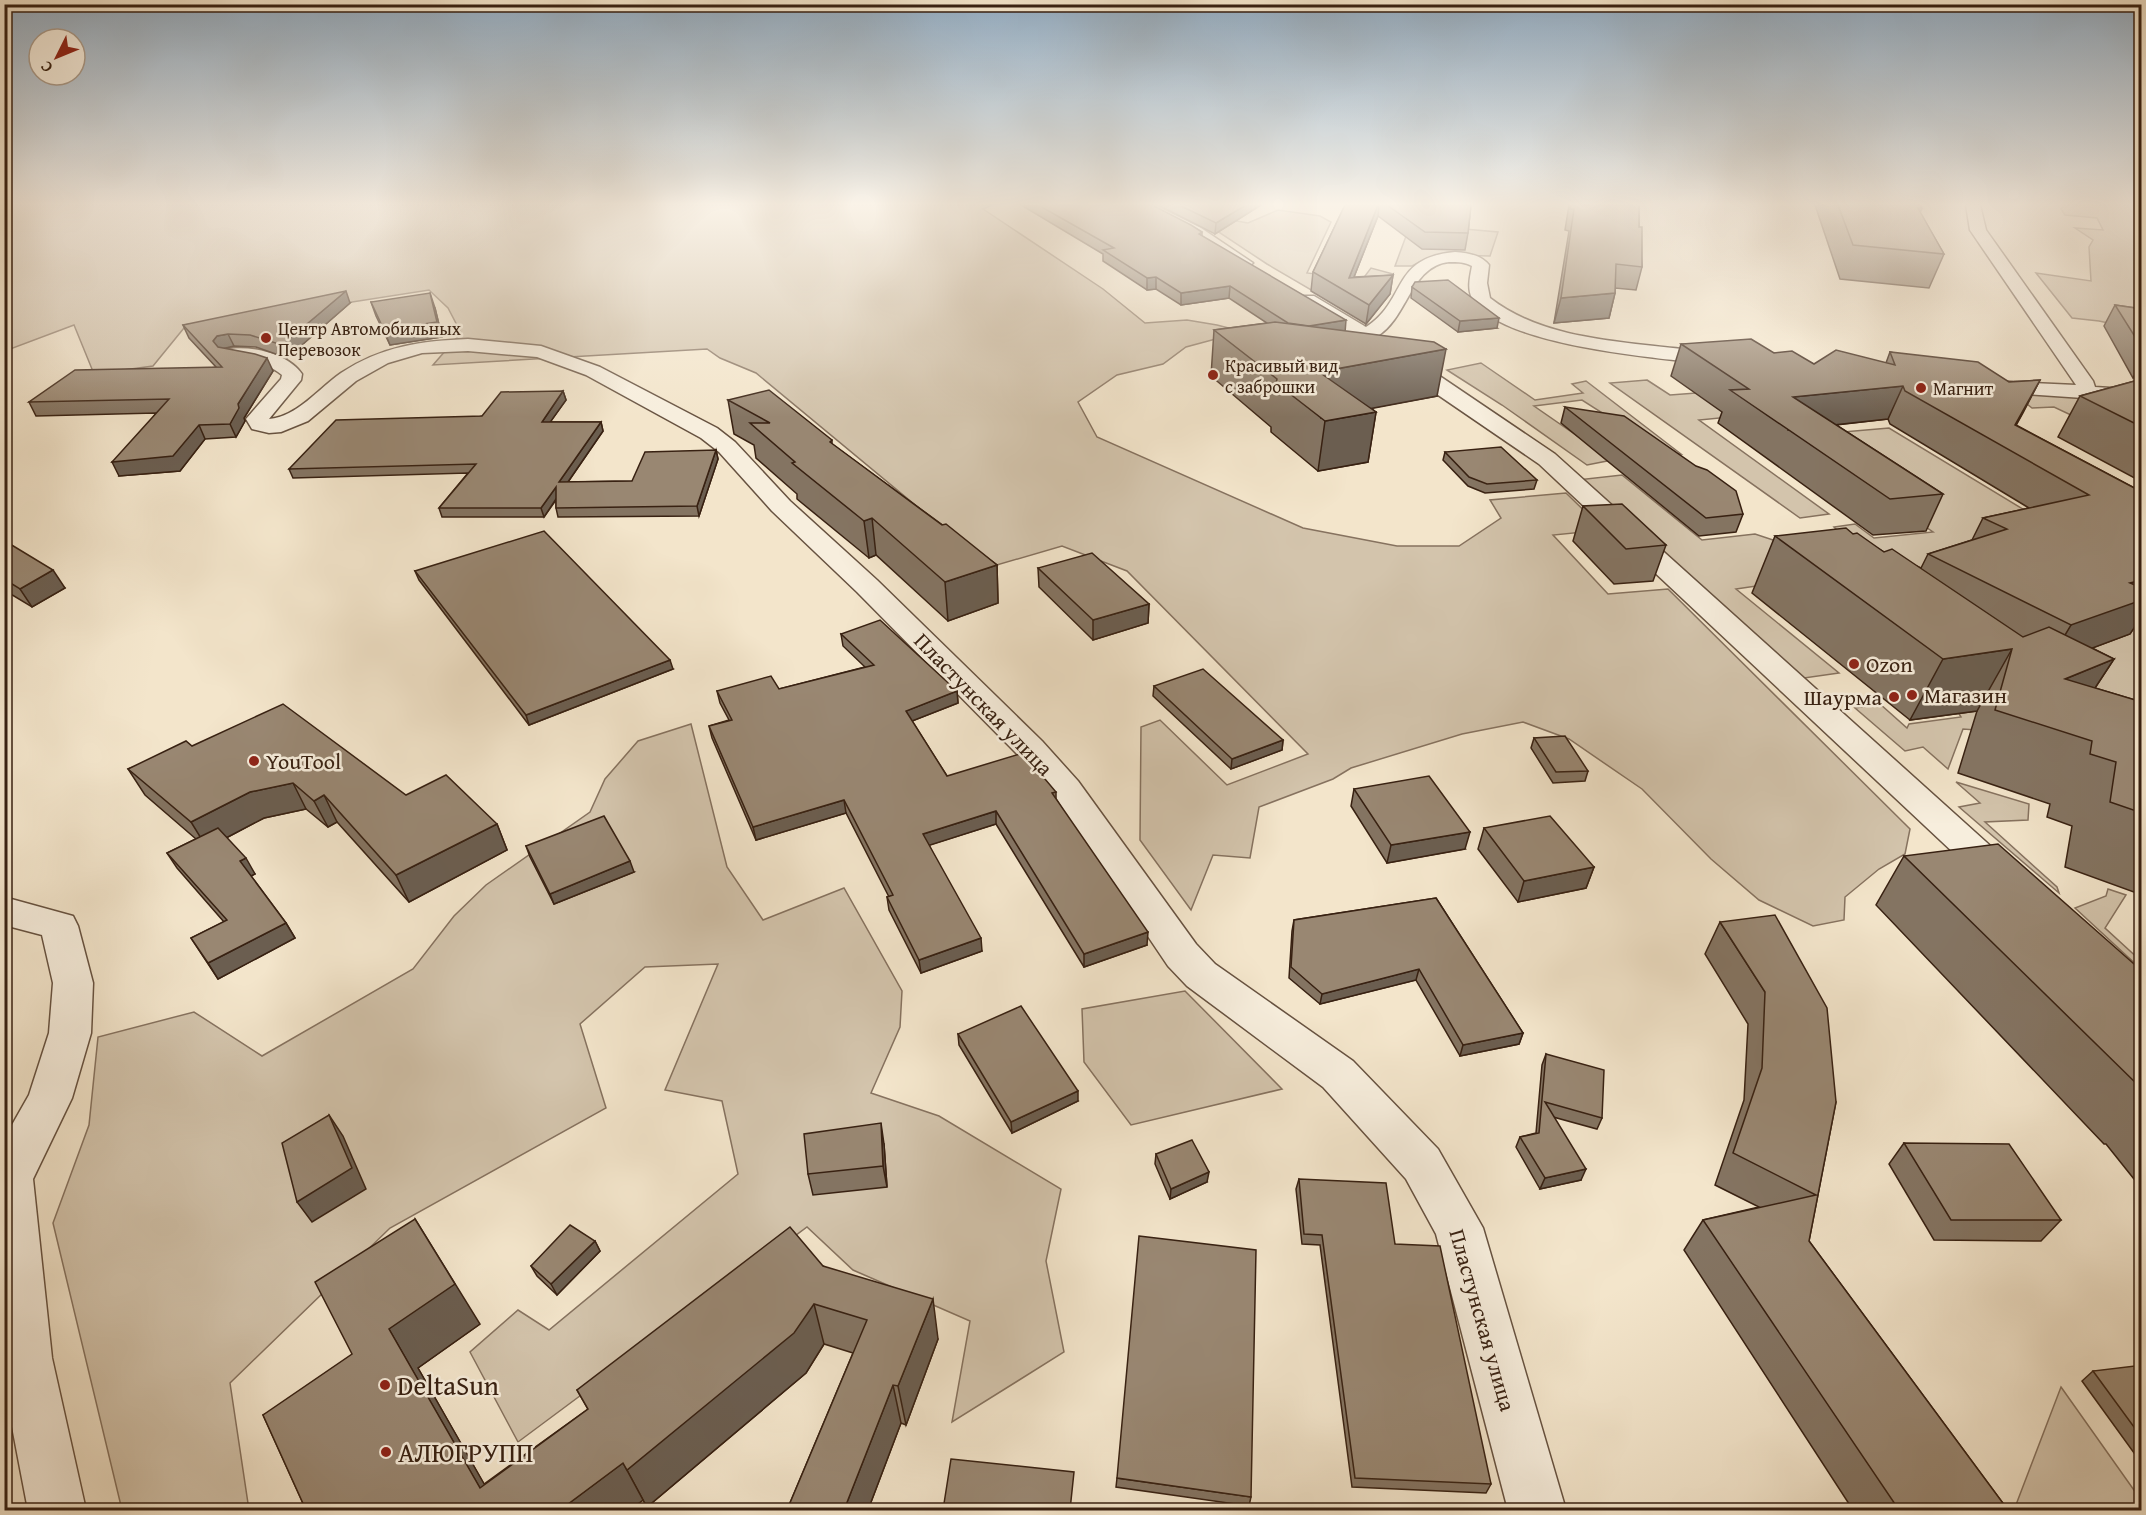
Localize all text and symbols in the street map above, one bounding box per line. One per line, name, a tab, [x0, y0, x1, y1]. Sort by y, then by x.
north arrow	[27, 27, 87, 87]
text: С	[34, 56, 58, 79]
place label: Центр Автомобильных Перевозок	[278, 315, 462, 363]
marker: Центр Автомобильных Перевозок	[259, 331, 273, 345]
place label: Красивый вид с заброшки	[1225, 352, 1339, 400]
marker: Красивый вид с заброшки	[1206, 368, 1220, 382]
place label: Магнит	[1933, 375, 1993, 402]
marker: Магнит	[1914, 381, 1928, 395]
street label: Пластунская улица	[907, 625, 1061, 783]
place label: Ozon	[1866, 648, 1913, 680]
marker: Ozon	[1847, 657, 1861, 671]
place label: Магазин	[1924, 679, 2007, 711]
place label: Шаурма	[1804, 681, 1883, 713]
marker: Магазин	[1905, 688, 1919, 702]
marker: Шаурма	[1887, 690, 1901, 704]
place label: YouTool	[266, 745, 341, 777]
marker: YouTool	[247, 754, 261, 768]
street label: Пластунская улица	[1442, 1225, 1524, 1415]
place label: DeltaSun	[397, 1365, 499, 1405]
marker: DeltaSun	[378, 1378, 392, 1392]
place label: АЛЮГРУПП	[398, 1432, 533, 1472]
marker: АЛЮГРУПП	[379, 1445, 393, 1459]

